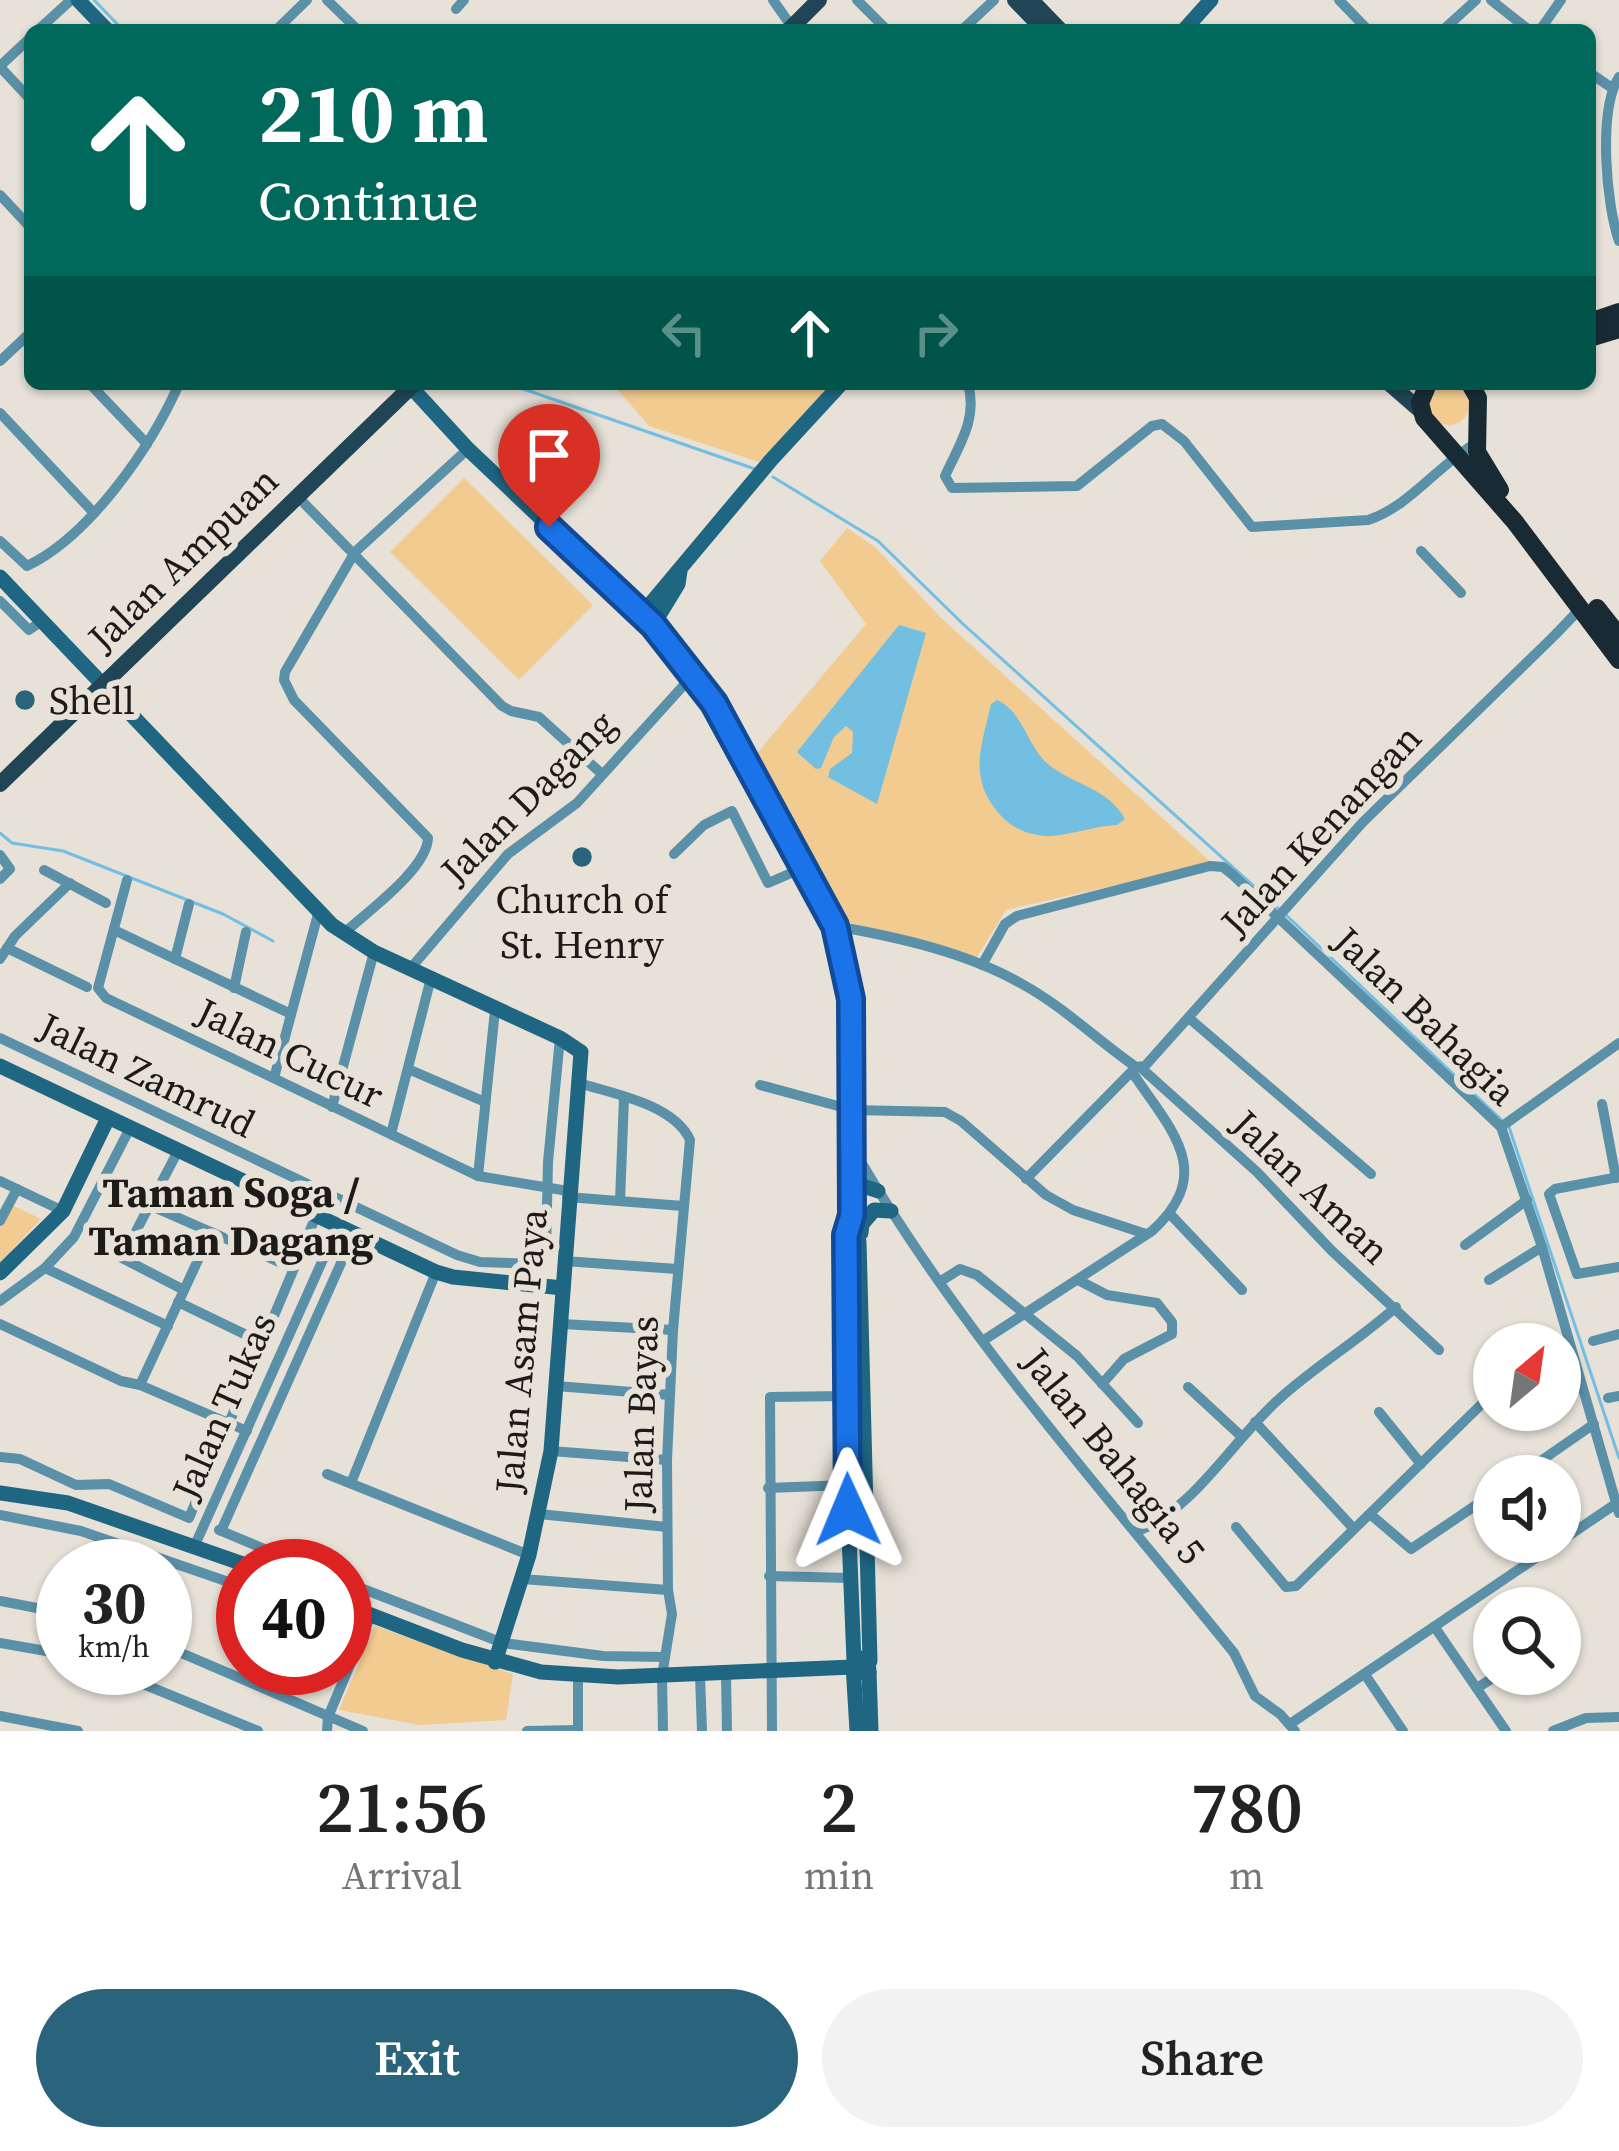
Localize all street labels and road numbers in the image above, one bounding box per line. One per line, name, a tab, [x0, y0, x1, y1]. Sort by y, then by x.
street label: Jalan Ampuan	[75, 455, 290, 664]
street label: Jalan Dagang	[428, 698, 627, 897]
street label: Jalan Kenangan	[1208, 713, 1433, 948]
street label: Jalan Bahagia	[1321, 914, 1528, 1117]
street label: Jalan Cucur	[187, 984, 393, 1121]
street label: Jalan Zamrud	[29, 999, 264, 1150]
street label: Jalan Aman	[1219, 1097, 1402, 1276]
street label: Jalan Asam Paya	[482, 1206, 560, 1496]
street label: Jalan Tukas	[159, 1304, 289, 1509]
street label: Jalan Bayas	[611, 1315, 671, 1514]
street label: Jalan Bahagia 5	[1010, 1336, 1218, 1575]

